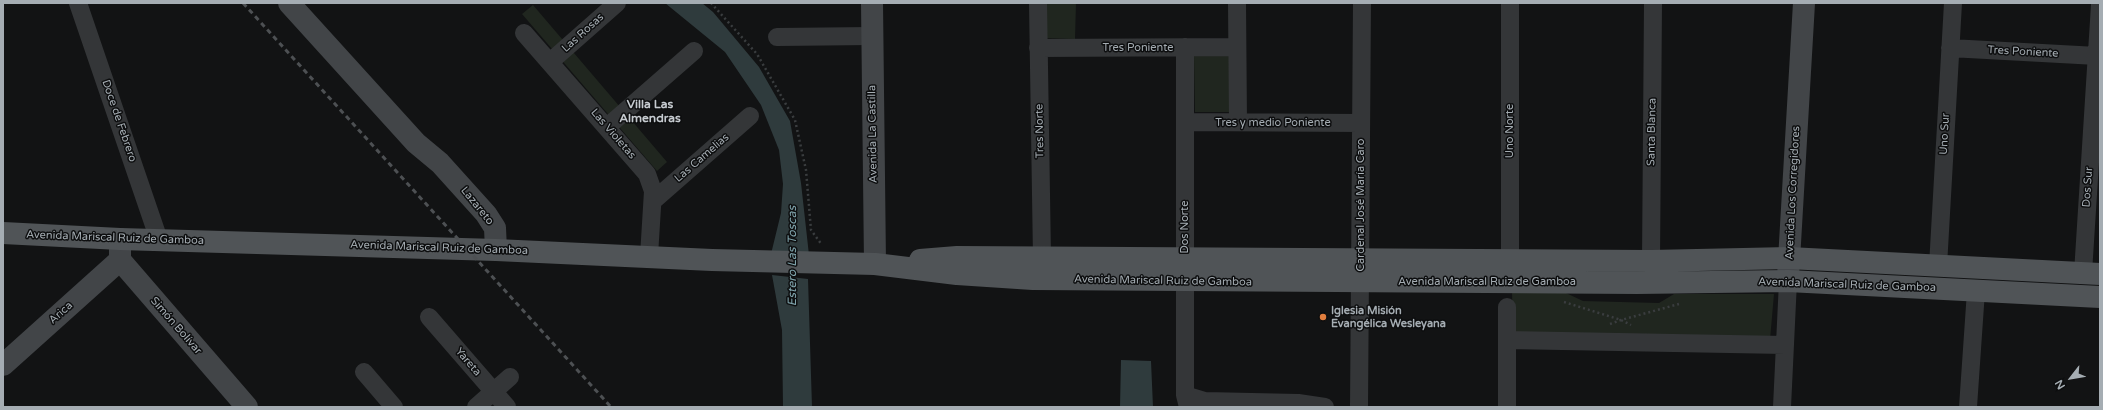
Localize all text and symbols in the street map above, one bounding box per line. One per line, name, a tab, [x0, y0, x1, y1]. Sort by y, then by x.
street label: Las Rosas	[559, 11, 607, 55]
street label: Tres Poniente	[1103, 41, 1173, 55]
street label: Tres Poniente	[1987, 44, 2059, 60]
street label: Doce de Febrero	[99, 78, 139, 164]
street label: Avenida La Castilla	[866, 85, 880, 183]
district label: Villa Las Almendras	[619, 98, 681, 126]
street label: Santa Blanca	[1645, 98, 1659, 166]
street label: Tres Norte	[1033, 104, 1047, 158]
street label: Uno Norte	[1503, 104, 1517, 158]
street label: Las Violetas	[588, 106, 638, 162]
street label: Uno Sur	[1937, 113, 1953, 155]
street label: Tres y medio Poniente	[1215, 116, 1331, 130]
street label: Avenida Los Corregidores	[1783, 126, 1803, 260]
street label: Las Camelias	[672, 131, 732, 185]
street label: Cardenal José María Caro	[1354, 138, 1368, 272]
street label: Dos Sur	[2080, 166, 2096, 208]
street label: Lazareto	[458, 184, 496, 228]
street label: Dos Norte	[1178, 201, 1192, 253]
water label: Estero Las Toscas	[786, 206, 800, 306]
street label: Avenida Mariscal Ruiz de Gamboa	[26, 228, 204, 248]
street label: Avenida Mariscal Ruiz de Gamboa	[350, 238, 528, 258]
street label: Avenida Mariscal Ruiz de Gamboa	[1074, 273, 1252, 289]
street label: Avenida Mariscal Ruiz de Gamboa	[1398, 275, 1576, 289]
street label: Avenida Mariscal Ruiz de Gamboa	[1758, 275, 1936, 295]
street label: Simón Bolívar	[148, 295, 204, 357]
street label: Arica	[47, 299, 75, 327]
place label: Iglesia Misión Evangélica Wesleyana	[1331, 304, 1446, 330]
marker: Iglesia Misión Evangélica Wesleyana	[1318, 312, 1328, 322]
street label: Yareta	[452, 345, 484, 379]
north arrow	[2051, 358, 2091, 398]
text: N	[2052, 377, 2068, 392]

